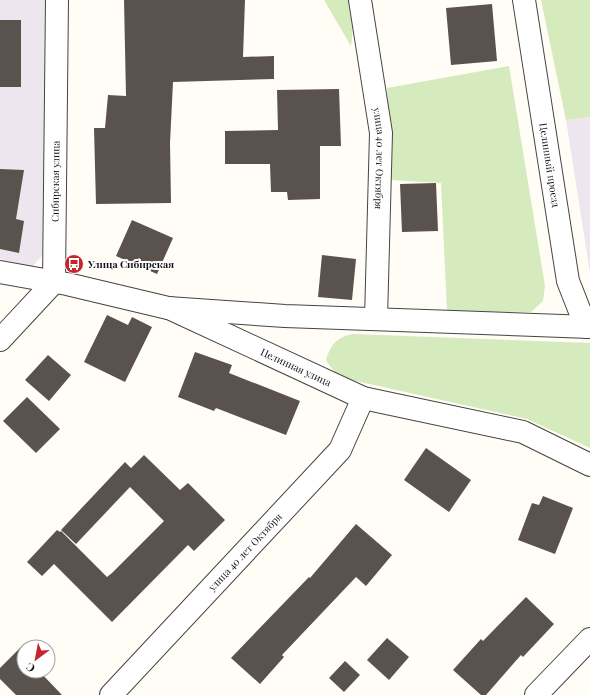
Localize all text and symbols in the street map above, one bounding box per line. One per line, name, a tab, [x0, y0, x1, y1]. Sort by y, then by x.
street label: улица 40 лет Октября	[370, 106, 388, 210]
street label: Целинный проезд	[536, 122, 563, 209]
street label: Сибирская улица	[48, 141, 63, 222]
bus stop icon: Улица Сибирская	[63, 253, 85, 275]
place label: Улица Сибирская	[87, 257, 174, 271]
street label: Целинная улица	[258, 344, 334, 389]
street label: улица 40 лет Октября	[204, 509, 285, 595]
north arrow	[16, 639, 56, 679]
text: С	[23, 659, 38, 676]

